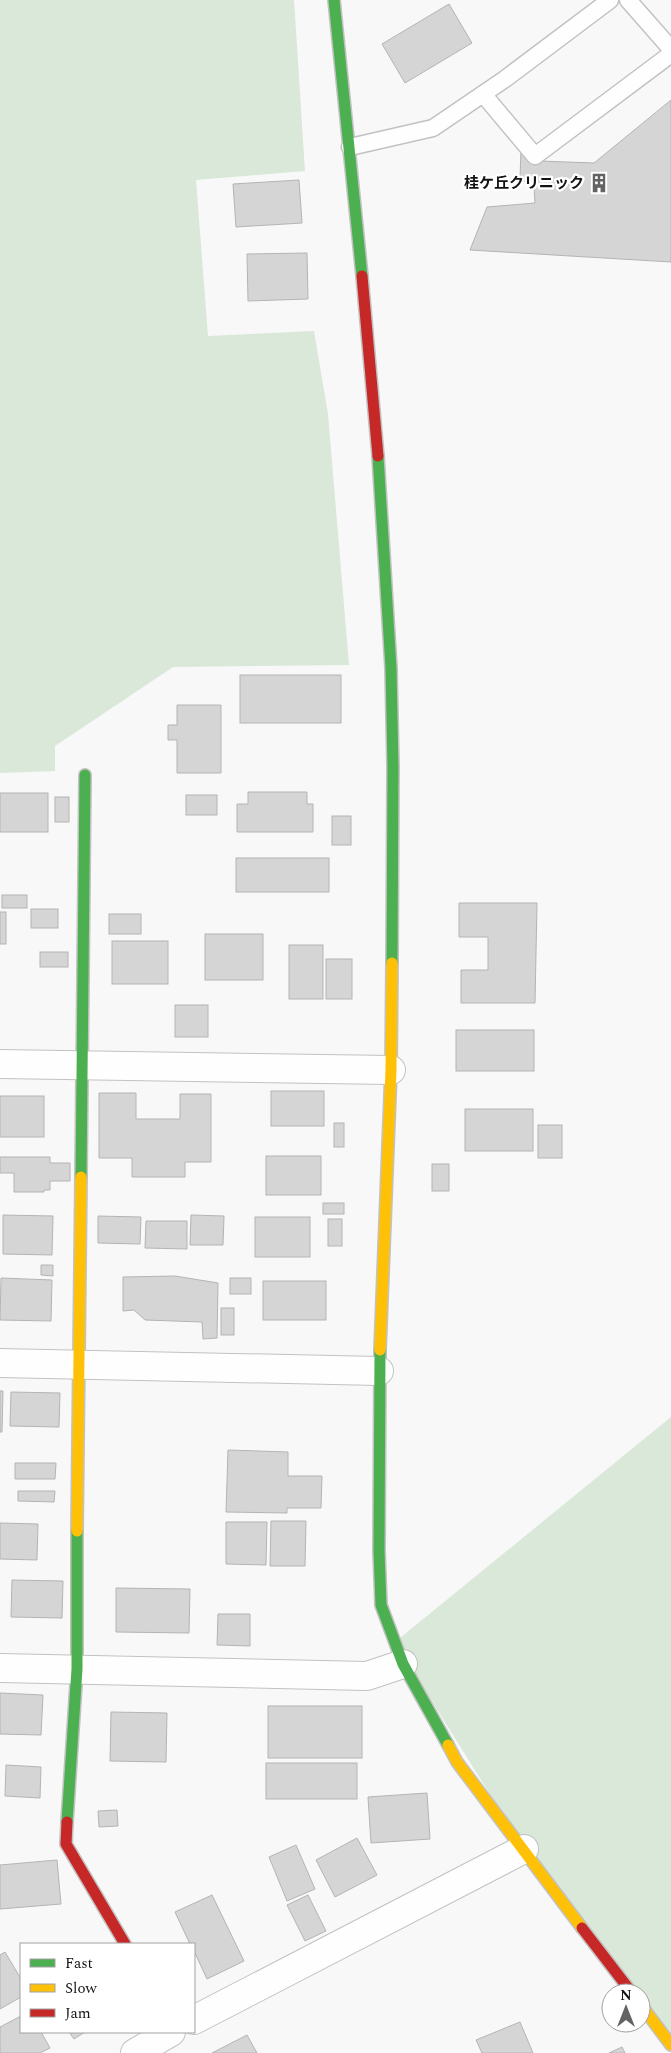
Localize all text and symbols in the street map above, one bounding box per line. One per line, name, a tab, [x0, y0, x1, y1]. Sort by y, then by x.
place label: 桂ケ丘クリニック	[464, 172, 584, 195]
building icon: 桂ケ丘クリニック	[588, 172, 610, 194]
legend	[20, 1943, 195, 2033]
text: Fast	[65, 1952, 93, 1975]
text: Slow	[65, 1977, 97, 2000]
north arrow	[601, 1983, 651, 2033]
text: N	[620, 1985, 632, 2006]
text: Jam	[65, 2002, 91, 2025]

